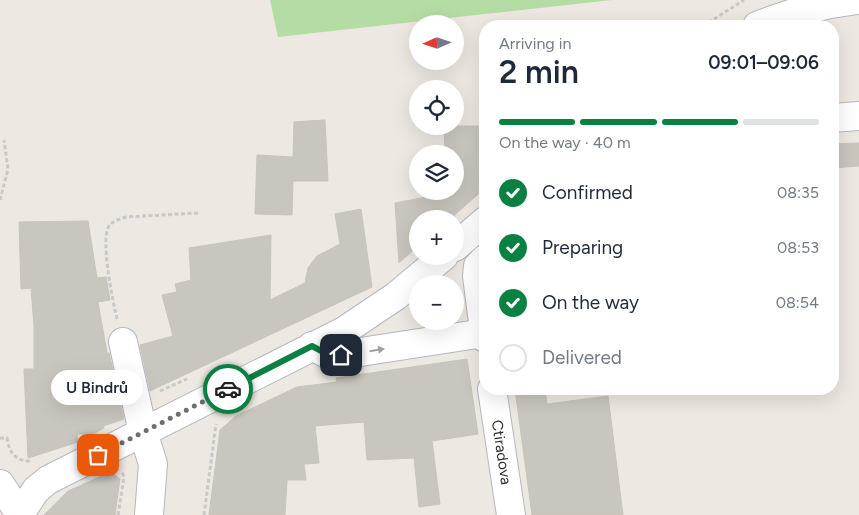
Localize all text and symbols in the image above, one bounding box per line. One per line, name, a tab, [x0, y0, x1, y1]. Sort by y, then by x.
north arrow	[409, 15, 464, 70]
map controls	[409, 15, 464, 330]
text: Arriving in	[499, 34, 571, 53]
text: 09:01–09:06	[708, 51, 819, 74]
text: 2 min	[499, 53, 579, 91]
button: locate	[409, 80, 464, 135]
text: On the way · 40 m	[499, 133, 631, 152]
button: layers	[409, 145, 464, 200]
icon: check	[499, 179, 527, 207]
text: Confirmed	[542, 181, 633, 204]
text: 08:35	[777, 183, 819, 202]
button: +	[409, 210, 464, 265]
icon: check	[499, 234, 527, 262]
text: Preparing	[542, 236, 623, 259]
text: 08:53	[777, 238, 819, 257]
button: −	[409, 275, 464, 330]
icon: check	[499, 289, 527, 317]
text: On the way	[542, 291, 639, 314]
text: 08:54	[776, 293, 819, 312]
pin	[320, 334, 362, 376]
icon: home	[327, 341, 355, 369]
one-way arrow	[369, 345, 385, 353]
text: Delivered	[542, 346, 622, 369]
courier	[203, 364, 253, 414]
callout: U Bindrů	[52, 370, 144, 405]
icon: car	[214, 375, 242, 403]
text: U Bindrů	[66, 378, 128, 397]
street label: Ctiradova	[488, 419, 515, 486]
pin	[77, 434, 119, 476]
icon: bag	[84, 441, 112, 469]

